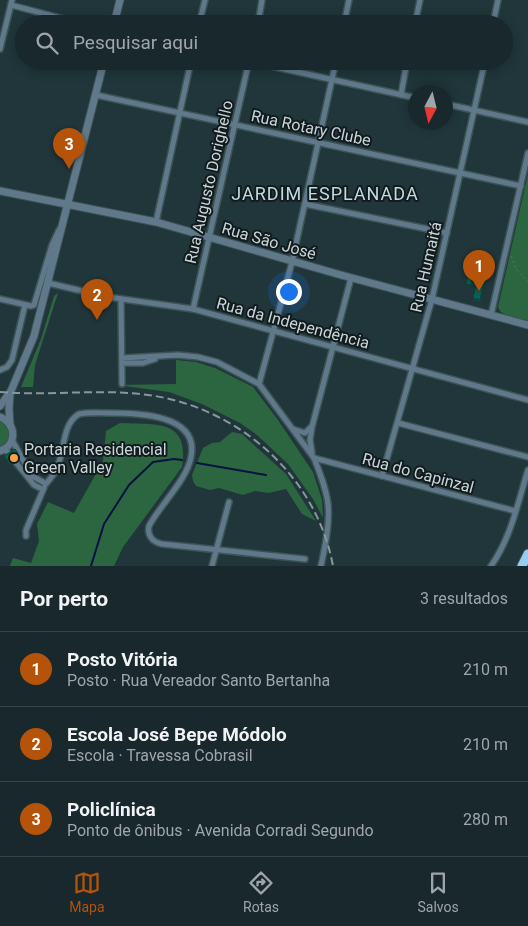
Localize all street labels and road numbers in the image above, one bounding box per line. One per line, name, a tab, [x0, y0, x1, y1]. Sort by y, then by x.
street label: Rua Augusto Dorighello	[181, 99, 237, 265]
street label: Rua Rotary Clube	[249, 106, 373, 150]
street label: Rua São José	[220, 218, 318, 264]
street label: Rua Humaitá	[406, 220, 446, 314]
street label: Rua da Independência	[215, 293, 371, 353]
street label: Rua do Capinzal	[360, 449, 476, 497]

